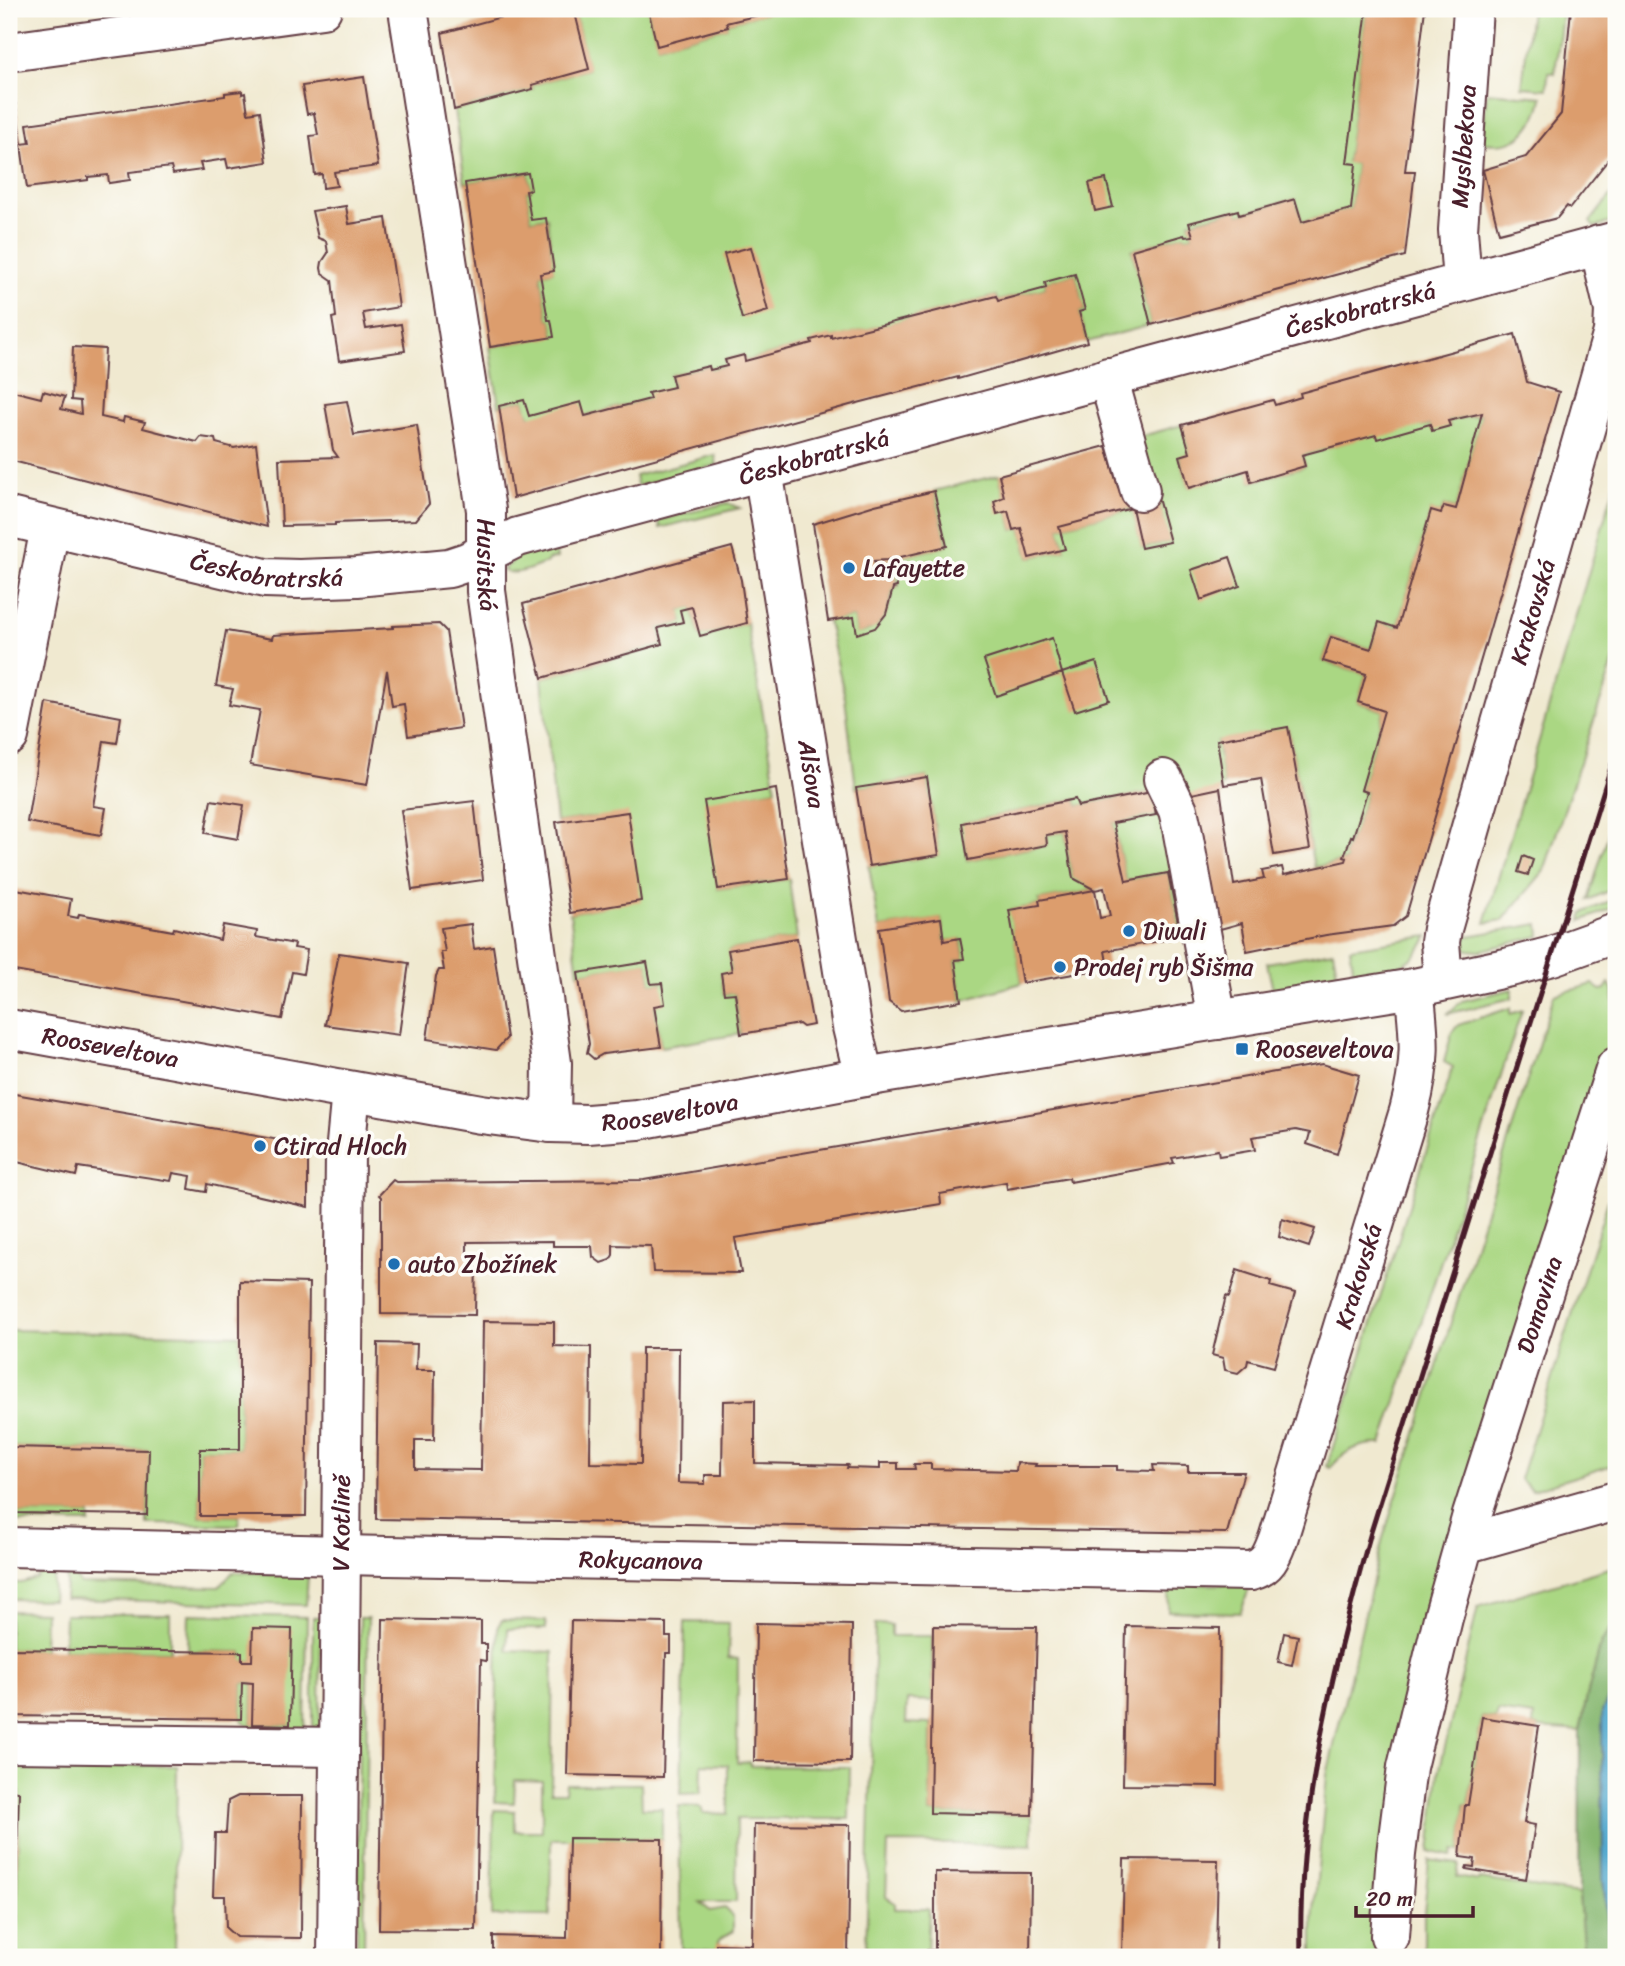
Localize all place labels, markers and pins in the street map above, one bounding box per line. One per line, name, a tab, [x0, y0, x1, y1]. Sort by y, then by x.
place label: Lafayette	[863, 547, 965, 589]
marker: Lafayette	[841, 560, 857, 576]
place label: Diwali	[1143, 910, 1206, 952]
marker: Diwali	[1121, 923, 1137, 939]
place label: Prodej ryb Šišma	[1074, 946, 1254, 988]
marker: Prodej ryb Šišma	[1052, 959, 1068, 975]
place label: Rooseveltova	[1256, 1028, 1394, 1070]
marker: Rooseveltova	[1234, 1041, 1250, 1057]
place label: Ctirad Hloch	[274, 1125, 407, 1167]
marker: Ctirad Hloch	[252, 1138, 268, 1154]
place label: auto Zbožínek	[408, 1243, 557, 1285]
marker: auto Zbožínek	[386, 1256, 402, 1272]

